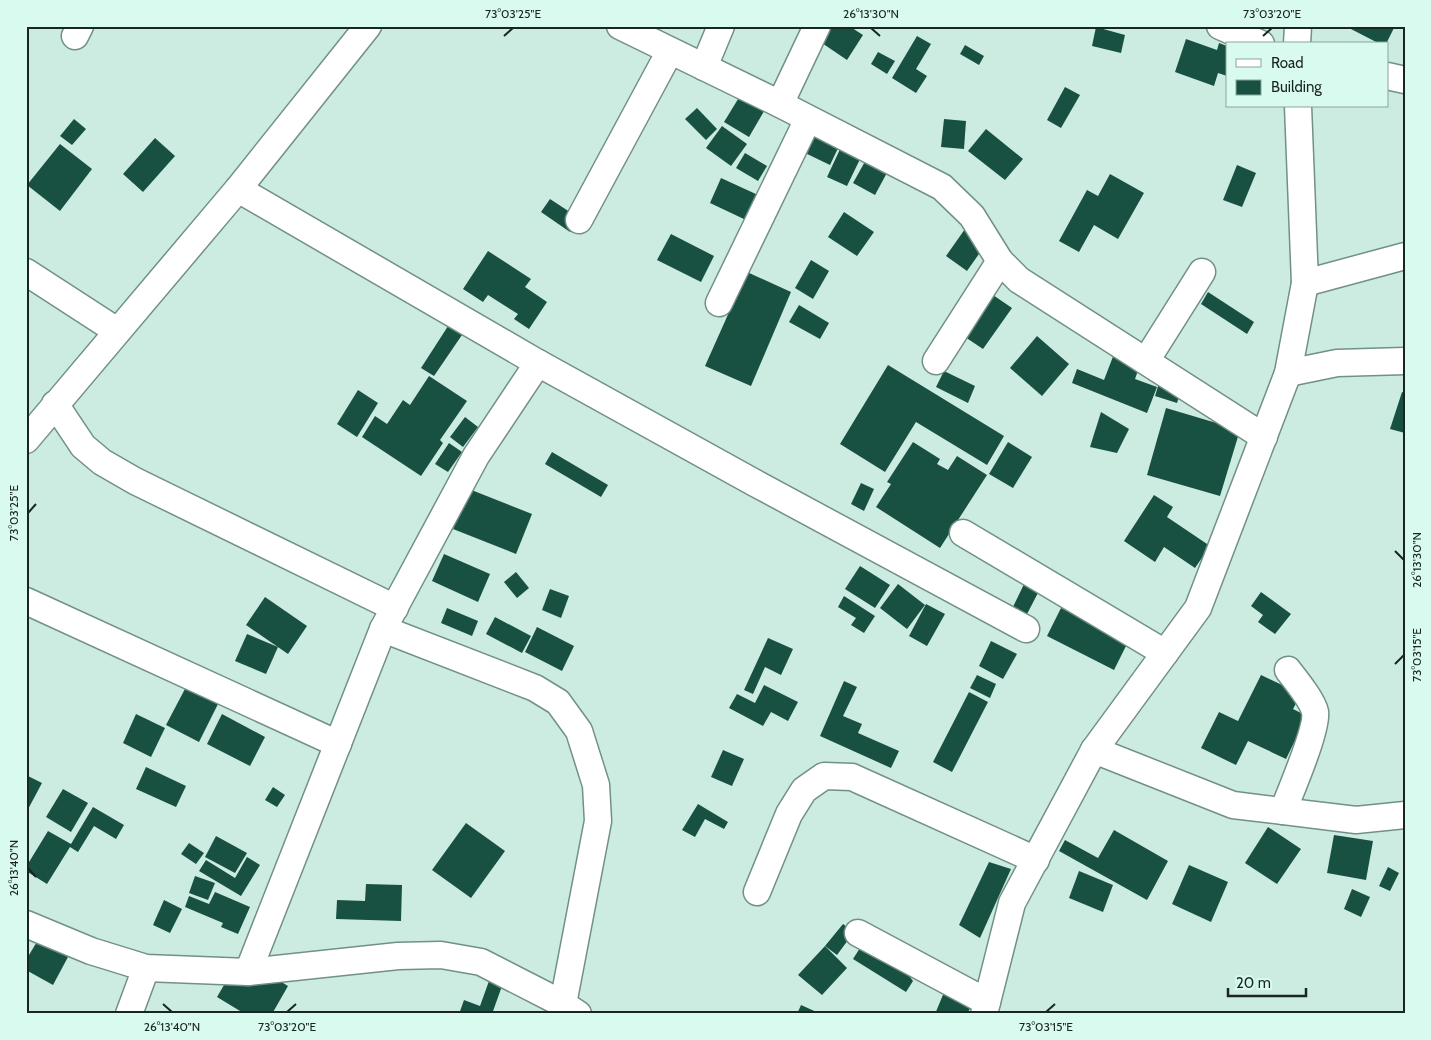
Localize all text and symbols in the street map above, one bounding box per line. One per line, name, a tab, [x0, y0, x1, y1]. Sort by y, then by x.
text: 73°03'25"E	[485, 6, 541, 21]
text: 26°13'30"N	[843, 6, 899, 21]
text: 73°03'20"E	[1243, 6, 1301, 21]
legend	[1226, 42, 1388, 108]
text: Road	[1271, 54, 1304, 72]
text: Building	[1271, 78, 1322, 96]
text: 73°03'25"E	[6, 485, 21, 541]
text: 26°13'30"N	[1409, 532, 1424, 588]
text: 73°03'15"E	[1409, 628, 1424, 682]
text: 26°13'40"N	[6, 840, 21, 896]
scale bar	[1228, 965, 1306, 997]
text: 20 m	[1236, 974, 1271, 992]
text: 26°13'40"N	[144, 1019, 200, 1034]
text: 73°03'20"E	[258, 1019, 316, 1034]
text: 73°03'15"E	[1019, 1019, 1073, 1034]

